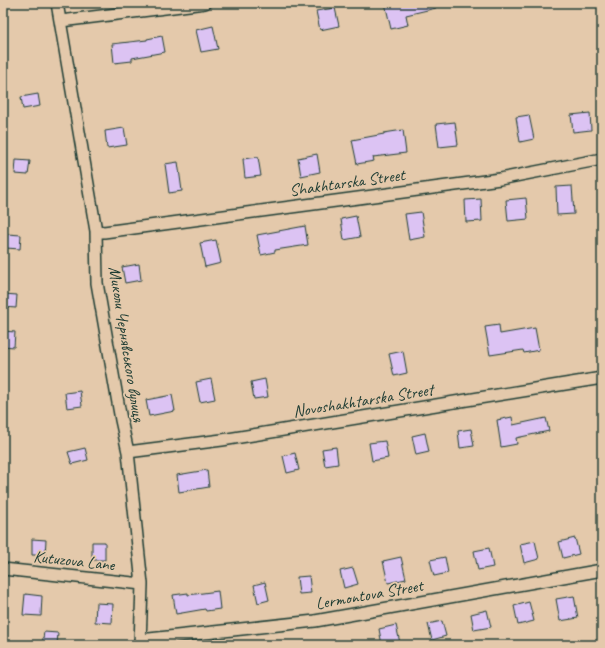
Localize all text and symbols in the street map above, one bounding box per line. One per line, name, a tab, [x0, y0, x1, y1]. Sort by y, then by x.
street label: Shakhtarska Street	[288, 164, 408, 201]
street label: Миколи Чернявського вулиця	[104, 265, 149, 424]
street label: Novoshakhtarska Street	[292, 379, 437, 422]
street label: Kutuzova Lane	[32, 546, 117, 575]
street label: Lermontova Street	[314, 574, 427, 614]

